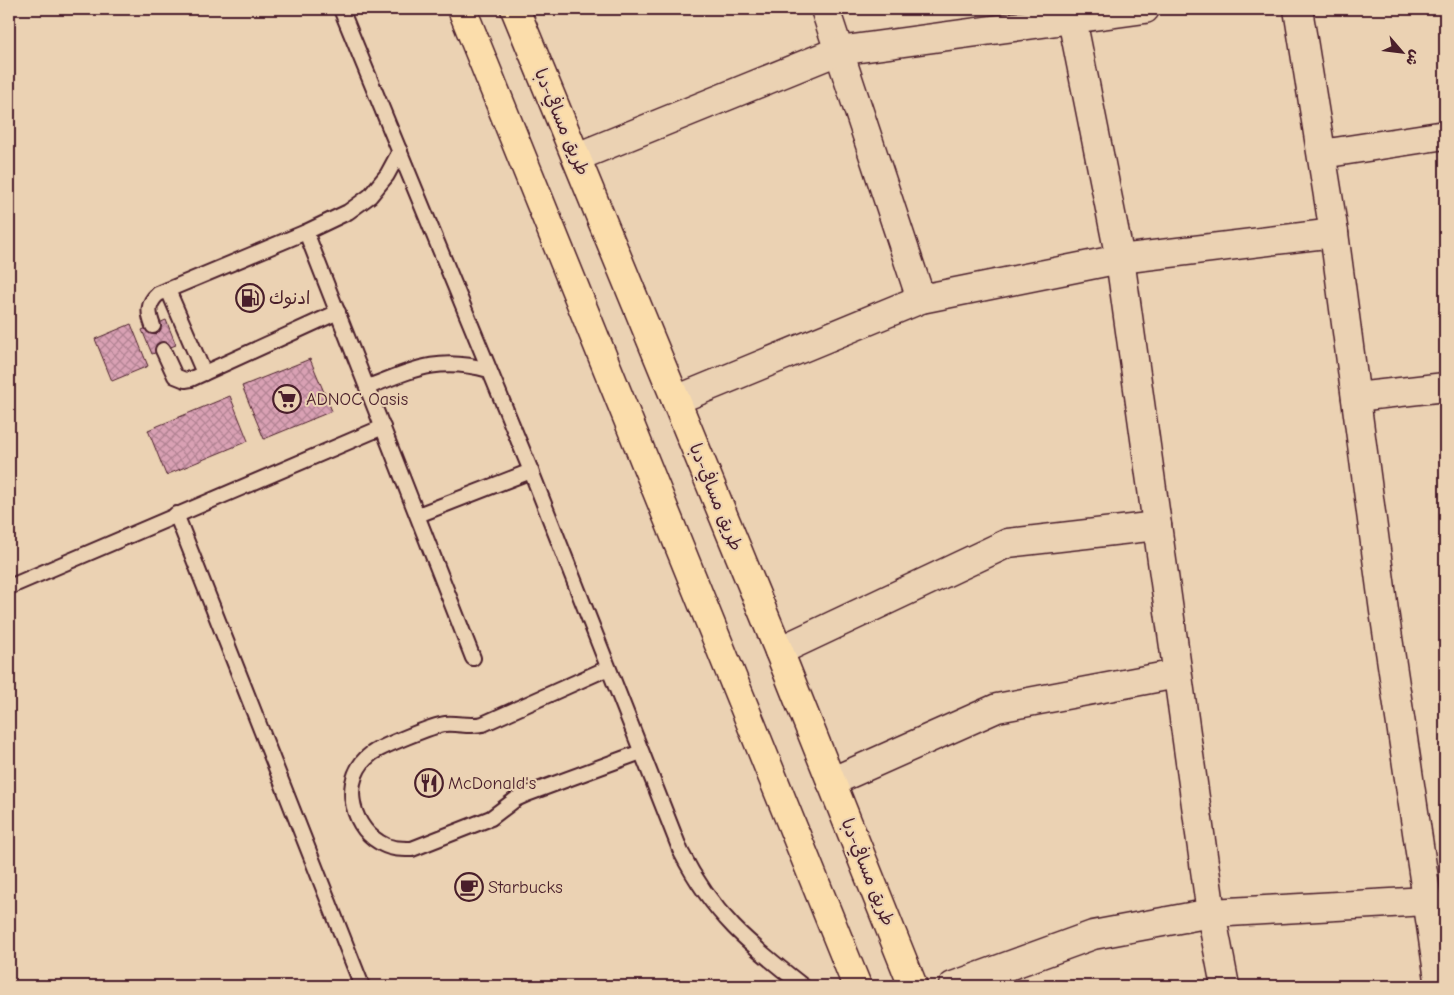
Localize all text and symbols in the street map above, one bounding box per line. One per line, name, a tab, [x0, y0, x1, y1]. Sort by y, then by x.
north arrow	[1376, 28, 1426, 78]
text: ش	[1402, 47, 1424, 69]
street label: طريق مسافي-دبا	[528, 65, 595, 180]
fuel station icon: ادنوك	[235, 283, 265, 313]
place label: ادنوك	[269, 288, 311, 309]
supermarket icon: ADNOC Oasis	[272, 384, 302, 414]
place label: ADNOC Oasis	[306, 389, 408, 410]
street label: طريق مسافي-دبا	[683, 440, 748, 555]
restaurant icon: McDonald's	[414, 768, 444, 798]
place label: McDonald's	[448, 773, 536, 794]
street label: طريق مسافي-دبا	[835, 815, 900, 930]
cafe icon: Starbucks	[454, 872, 484, 902]
place label: Starbucks	[488, 877, 563, 898]

